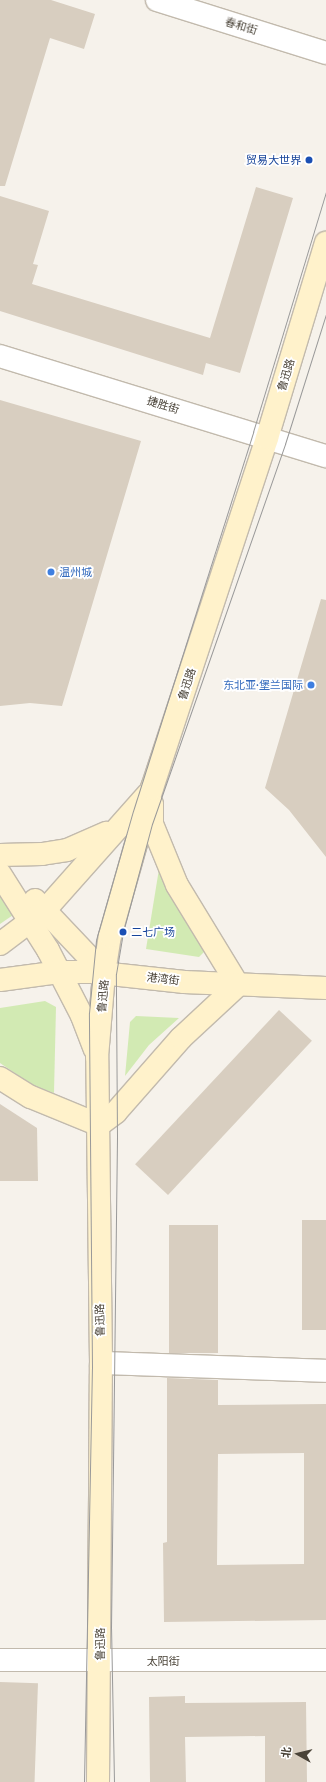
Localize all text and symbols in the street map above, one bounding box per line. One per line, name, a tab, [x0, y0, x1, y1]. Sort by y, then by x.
street label: 春和街	[223, 15, 259, 37]
place label: 贸易大世界	[246, 153, 301, 167]
marker: 贸易大世界	[304, 155, 314, 165]
street label: 鲁迅路	[275, 357, 297, 393]
street label: 捷胜街	[145, 394, 181, 416]
place label: 温州城	[59, 565, 92, 579]
marker: 温州城	[46, 567, 56, 577]
street label: 鲁迅路	[176, 666, 198, 702]
place label: 东北亚·堡兰国际	[223, 678, 303, 692]
marker: 东北亚·堡兰国际	[306, 680, 316, 690]
place label: 二七广场	[131, 925, 175, 939]
marker: 二七广场	[118, 927, 128, 937]
street label: 港湾街	[146, 970, 180, 988]
street label: 鲁迅路	[95, 979, 111, 1013]
street label: 鲁迅路	[93, 1303, 107, 1337]
street label: 鲁迅路	[93, 1628, 107, 1660]
street label: 太阳街	[147, 1654, 179, 1668]
north arrow	[278, 1734, 318, 1774]
text: 北	[278, 1746, 293, 1759]

